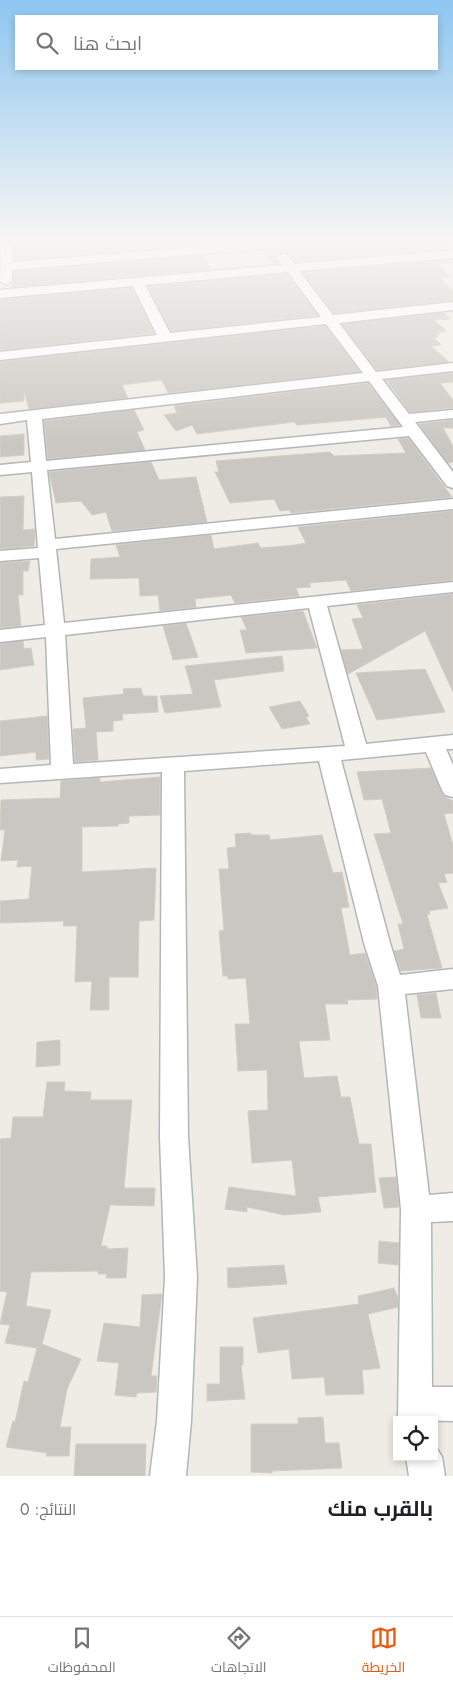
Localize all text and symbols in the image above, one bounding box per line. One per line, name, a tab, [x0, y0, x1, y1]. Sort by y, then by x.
search box	[15, 15, 438, 70]
icon: search	[33, 29, 61, 57]
text: ابحث هنا	[73, 30, 142, 57]
map controls	[393, 1416, 438, 1461]
button: locate	[393, 1416, 438, 1461]
text: بالقرب منك	[328, 1494, 433, 1524]
text: النتائج: 0	[20, 1498, 76, 1521]
tab: المحفوظات	[48, 1624, 116, 1680]
tab: الاتجاهات	[211, 1624, 266, 1680]
tab: الخريطة	[362, 1624, 405, 1680]

